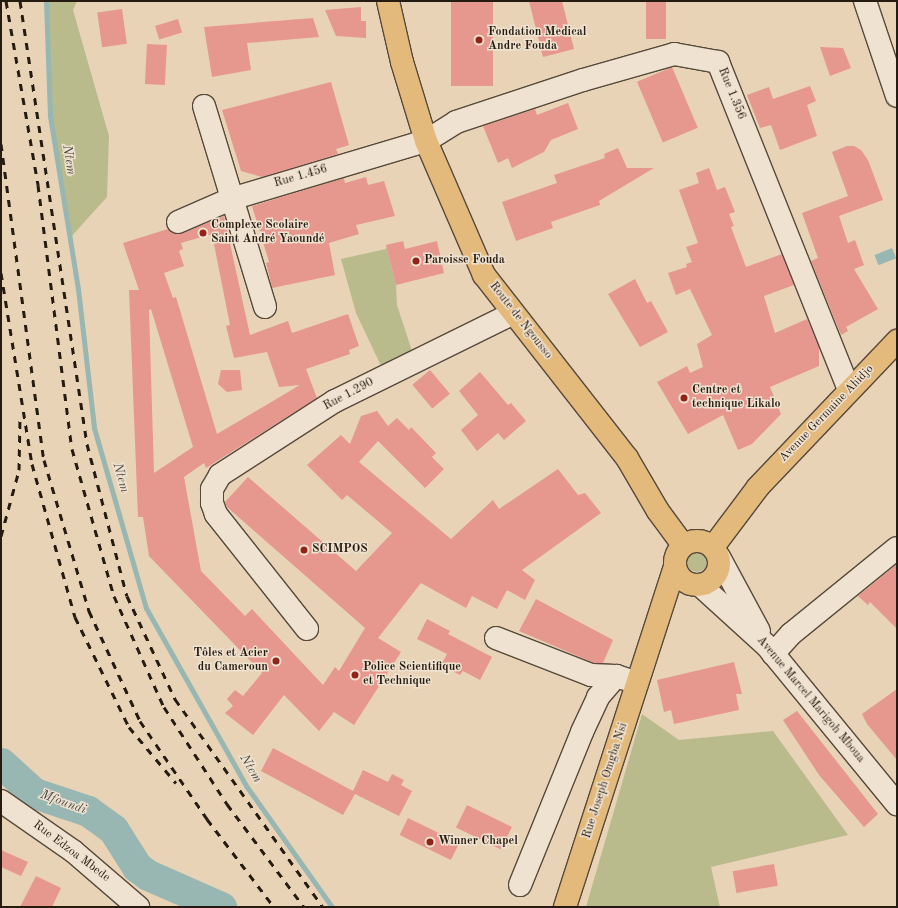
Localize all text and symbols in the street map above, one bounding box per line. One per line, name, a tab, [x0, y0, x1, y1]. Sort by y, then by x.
place label: Fondation Medical Andre Fouda	[488, 26, 587, 54]
marker: Fondation Medical Andre Fouda	[473, 34, 485, 46]
street label: Rue 1.356	[714, 66, 748, 122]
water label: Ntem	[58, 144, 78, 176]
street label: Rue 1.456	[273, 162, 329, 192]
place label: Complexe Scolaire Saint André Yaoundé	[211, 219, 324, 247]
marker: Complexe Scolaire Saint André Yaoundé	[198, 228, 208, 238]
place label: Paroisse Fouda	[424, 254, 505, 268]
marker: Paroisse Fouda	[411, 256, 421, 266]
street label: Route de Ngousso	[486, 280, 554, 362]
street label: Avenue Germaine Ahidjo	[777, 362, 877, 466]
street label: Rue 1.290	[321, 376, 377, 414]
place label: Centre et technique Likalo	[692, 384, 781, 412]
marker: Centre et technique Likalo	[679, 393, 689, 403]
water label: Ntem	[108, 461, 132, 495]
place label: SCIMPOS	[312, 543, 368, 557]
marker: SCIMPOS	[299, 545, 309, 555]
street label: Avenue Marcel Marigoh Mboua	[753, 634, 867, 766]
place label: Tôles et Acier du Cameroun	[193, 647, 268, 675]
marker: Tôles et Acier du Cameroun	[271, 656, 281, 666]
place label: Police Scientifique et Technique	[363, 661, 461, 689]
marker: Police Scientifique et Technique	[350, 670, 360, 680]
street label: Rue Joseph Omgba Nsi	[581, 721, 631, 841]
water label: Ntem	[236, 752, 264, 786]
water label: Mfoundi	[38, 787, 88, 819]
street label: Rue Edzoa Mbede	[30, 818, 112, 886]
place label: Winner Chapel	[438, 835, 518, 849]
marker: Winner Chapel	[425, 837, 435, 847]

